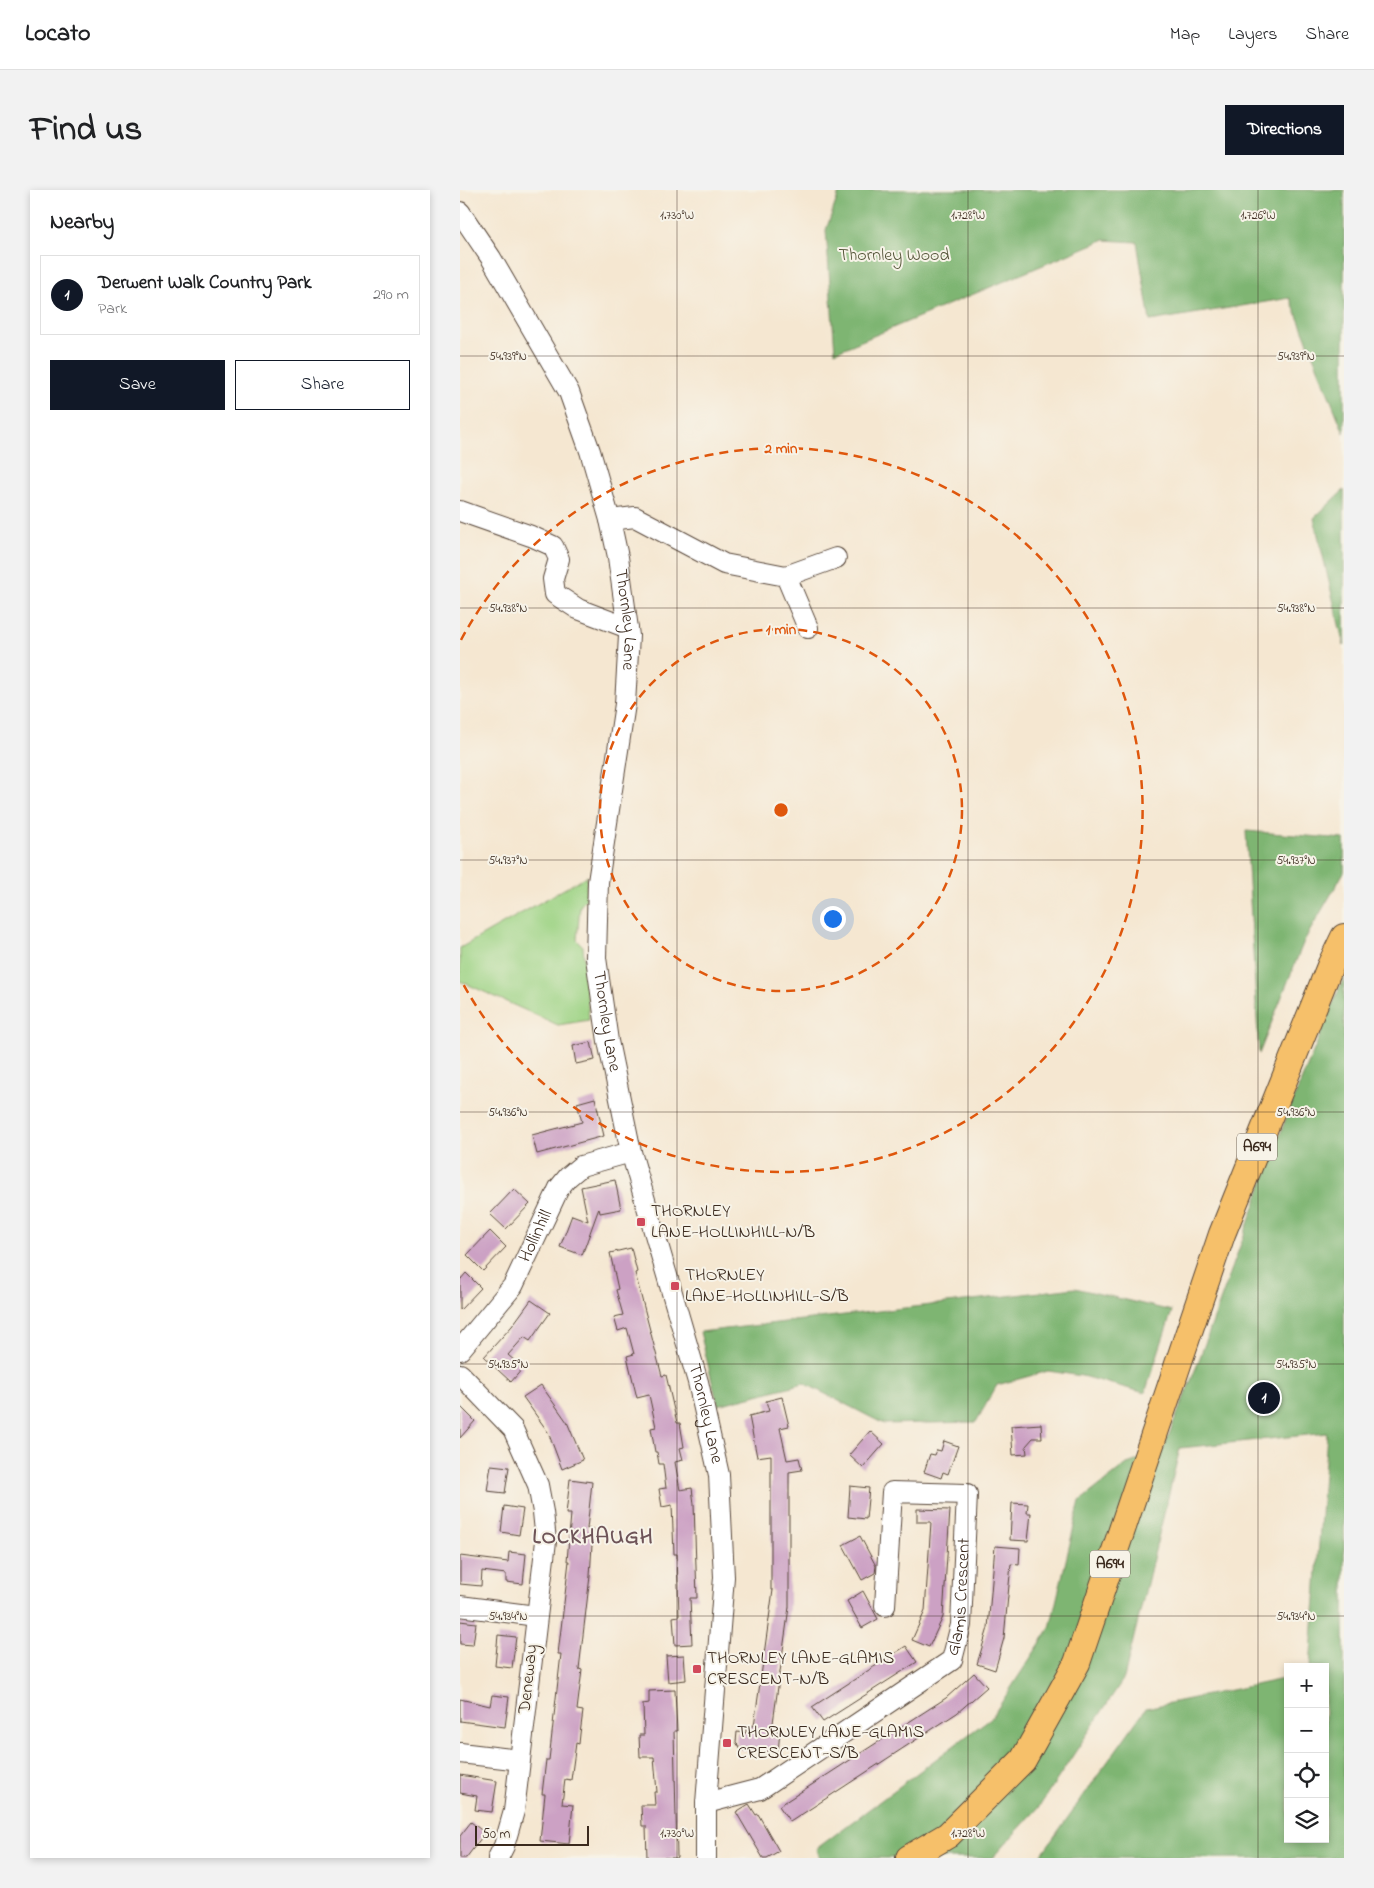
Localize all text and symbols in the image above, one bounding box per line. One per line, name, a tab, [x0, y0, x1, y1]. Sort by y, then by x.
text: Locato	[25, 17, 91, 52]
text: Map	[1170, 22, 1200, 48]
text: Layers	[1228, 22, 1278, 48]
text: Share	[1306, 22, 1349, 48]
text: Find us	[30, 105, 142, 156]
button: Directions	[1225, 105, 1344, 155]
text: 1.730°W	[660, 207, 694, 225]
text: 1.728°W	[951, 207, 985, 225]
text: 1.726°W	[1241, 207, 1275, 225]
text: Nearby	[50, 208, 114, 238]
park label: Thornley Wood	[838, 243, 950, 269]
text: Derwent Walk Country Park	[98, 270, 312, 297]
text: 1	[64, 283, 70, 307]
text: 290 m	[373, 283, 409, 307]
text: Park	[98, 297, 127, 321]
text: 54.939°N	[489, 348, 527, 366]
text: 54.939°N	[1277, 348, 1315, 366]
button: Save	[50, 360, 225, 410]
button: Share	[235, 360, 410, 410]
text: 2 min	[764, 438, 798, 460]
street label: Thornley Lane	[607, 567, 642, 672]
text: 54.938°N	[489, 600, 527, 618]
text: 54.938°N	[1277, 600, 1315, 618]
text: 1 min	[766, 619, 797, 641]
centre of rings	[772, 801, 790, 819]
text: 54.937°N	[488, 852, 528, 870]
text: 54.937°N	[1276, 852, 1316, 870]
your location	[820, 906, 846, 932]
street label: Thornley Lane	[585, 969, 627, 1075]
text: 54.936°N	[488, 1104, 528, 1122]
text: 54.936°N	[1276, 1104, 1316, 1122]
road number: A694	[1237, 1134, 1277, 1160]
place label: THORNLEY LANE-HOLLINHILL-N/B	[651, 1199, 815, 1246]
street label: Hollinhill	[513, 1206, 560, 1267]
marker: THORNLEY LANE-HOLLINHILL-N/B	[635, 1216, 647, 1228]
place label: THORNLEY LANE-HOLLINHILL-S/B	[685, 1263, 849, 1310]
marker: THORNLEY LANE-HOLLINHILL-S/B	[669, 1280, 681, 1292]
text: 54.935°N	[487, 1356, 529, 1374]
text: 54.935°N	[1275, 1356, 1317, 1374]
street label: Thornley Lane	[680, 1361, 729, 1467]
pin: 1	[1248, 1379, 1280, 1417]
district label: LOCKHAUGH	[532, 1522, 654, 1554]
street label: Glamis Crescent	[941, 1537, 978, 1659]
road number: A694	[1090, 1550, 1130, 1578]
text: 54.934°N	[488, 1608, 528, 1626]
text: 54.934°N	[1276, 1608, 1316, 1626]
street label: Deneway	[512, 1643, 546, 1716]
place label: THORNLEY LANE-GLAMIS CRESCENT-N/B	[707, 1646, 894, 1693]
marker: THORNLEY LANE-GLAMIS CRESCENT-N/B	[691, 1663, 703, 1675]
map controls	[1284, 1663, 1329, 1843]
button: +	[1284, 1663, 1329, 1708]
button: −	[1284, 1708, 1329, 1753]
place label: THORNLEY LANE-GLAMIS CRESCENT-S/B	[737, 1720, 924, 1767]
marker: THORNLEY LANE-GLAMIS CRESCENT-S/B	[721, 1737, 733, 1749]
button: locate	[1284, 1753, 1329, 1798]
button: layers	[1284, 1798, 1329, 1843]
scale bar	[475, 1823, 589, 1846]
text: 50 m	[482, 1824, 510, 1845]
text: 1.730°W	[660, 1825, 694, 1843]
text: 1.728°W	[951, 1825, 985, 1843]

